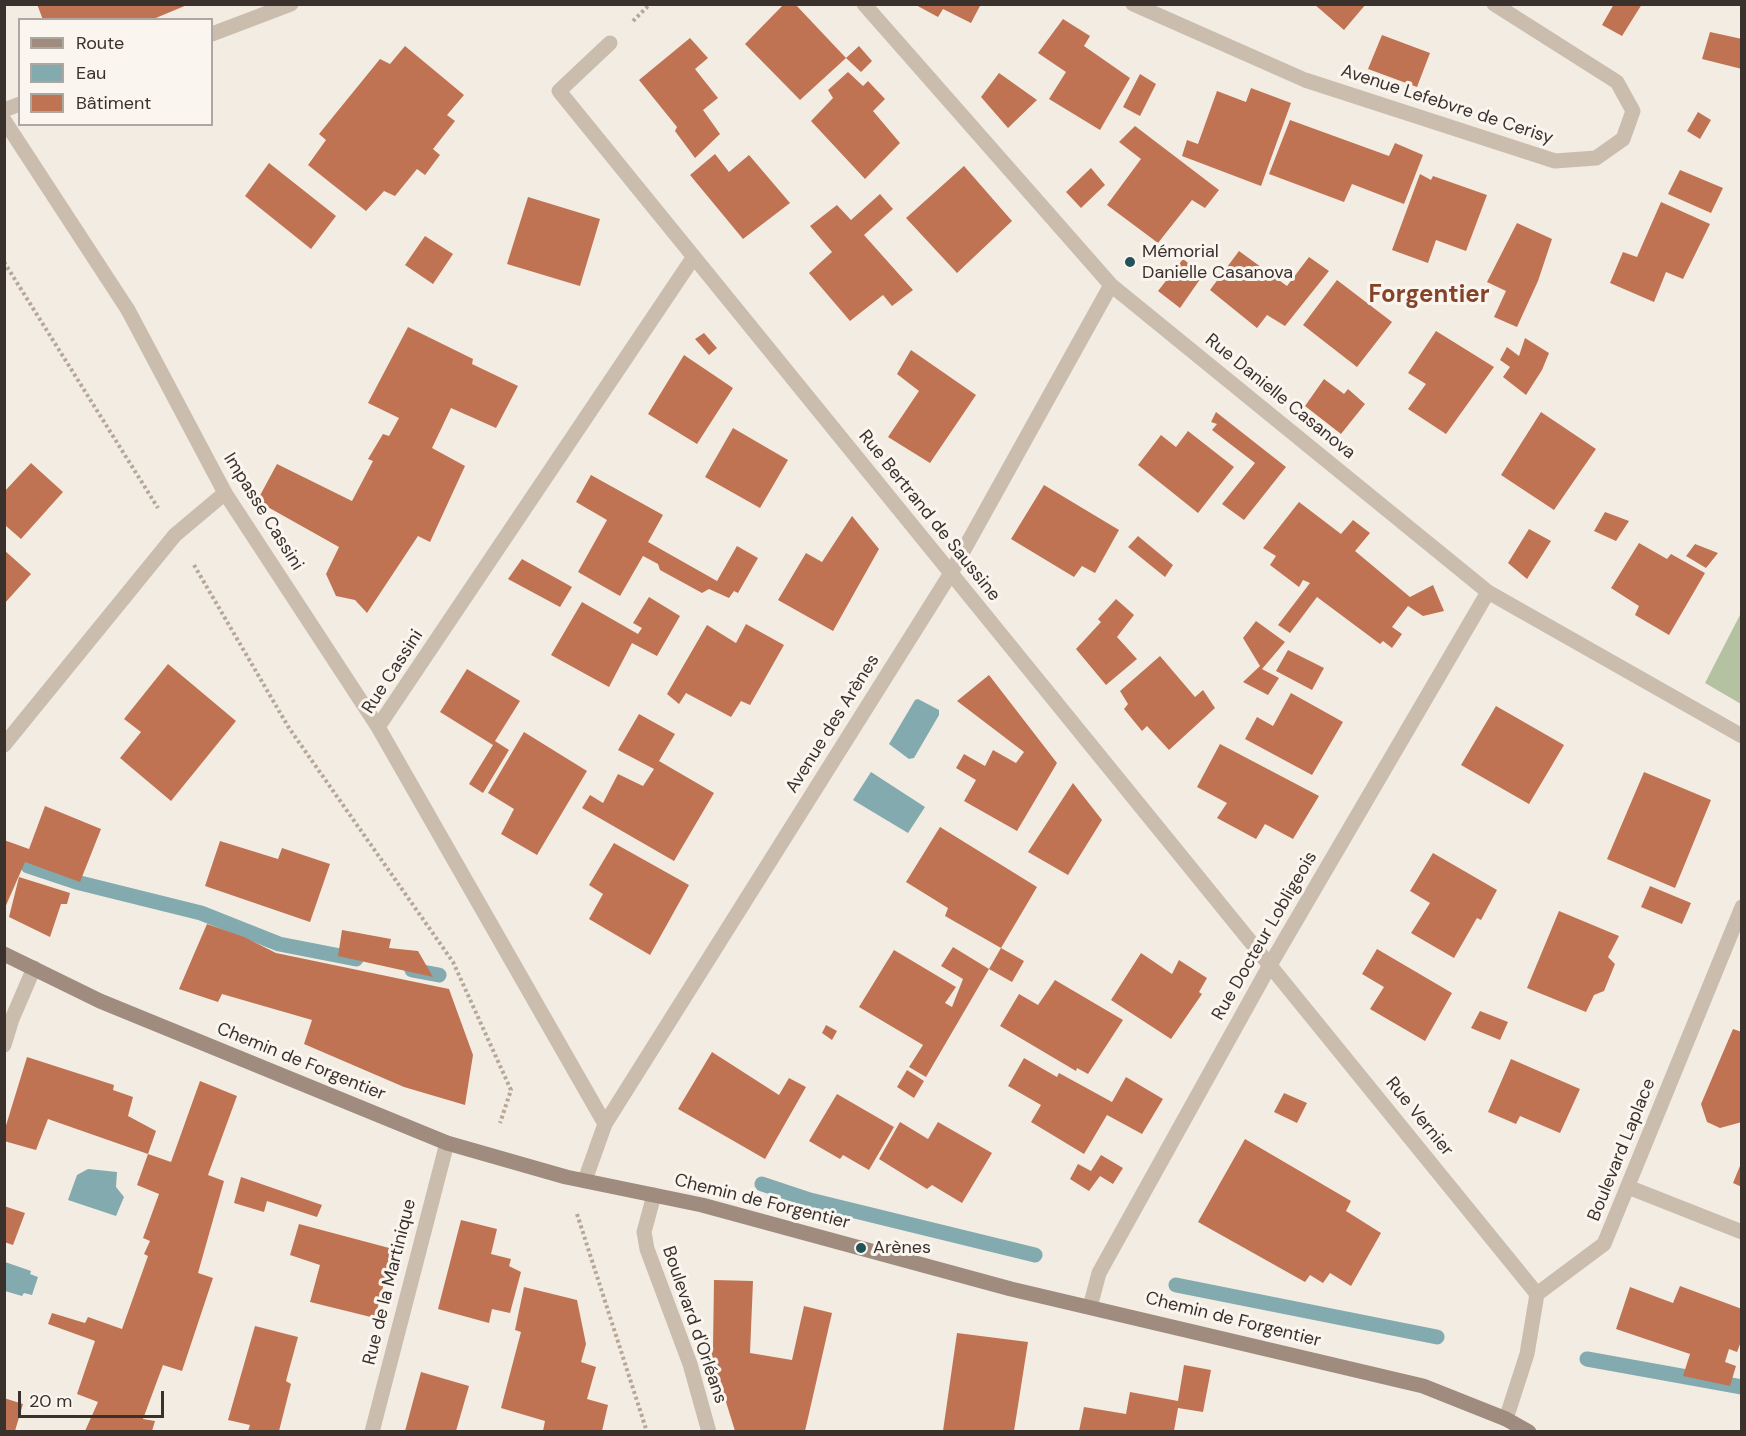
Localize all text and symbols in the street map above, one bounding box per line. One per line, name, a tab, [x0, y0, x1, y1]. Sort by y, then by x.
legend	[18, 18, 213, 126]
text: Route	[76, 31, 124, 55]
street label: Avenue Lefebvre de Cerisy	[1338, 60, 1556, 150]
text: Eau	[76, 61, 106, 85]
text: Bâtiment	[76, 91, 151, 115]
place label: Mémorial Danielle Casanova	[1142, 241, 1293, 284]
marker: Mémorial Danielle Casanova	[1123, 255, 1137, 269]
district label: Forgentier	[1368, 282, 1490, 310]
street label: Rue Danielle Casanova	[1201, 330, 1359, 464]
street label: Rue Bertrand de Saussine	[853, 426, 1005, 606]
street label: Impasse Cassini	[218, 449, 308, 575]
street label: Rue Cassini	[358, 626, 428, 718]
street label: Avenue des Arènes	[782, 651, 884, 797]
street label: Rue Docteur Lobligeois	[1208, 848, 1322, 1024]
street label: Chemin de Forgentier	[213, 1018, 389, 1106]
street label: Rue Vernier	[1381, 1073, 1457, 1161]
street label: Boulevard Laplace	[1584, 1076, 1660, 1224]
street label: Chemin de Forgentier	[672, 1170, 852, 1234]
street label: Rue de la Martinique	[359, 1197, 421, 1367]
place label: Arènes	[873, 1237, 931, 1259]
marker: Arènes	[854, 1241, 868, 1255]
street label: Boulevard d'Orléans	[657, 1243, 731, 1407]
street label: Chemin de Forgentier	[1143, 1288, 1323, 1352]
scale bar	[21, 1379, 166, 1417]
text: 20 m	[29, 1389, 72, 1413]

